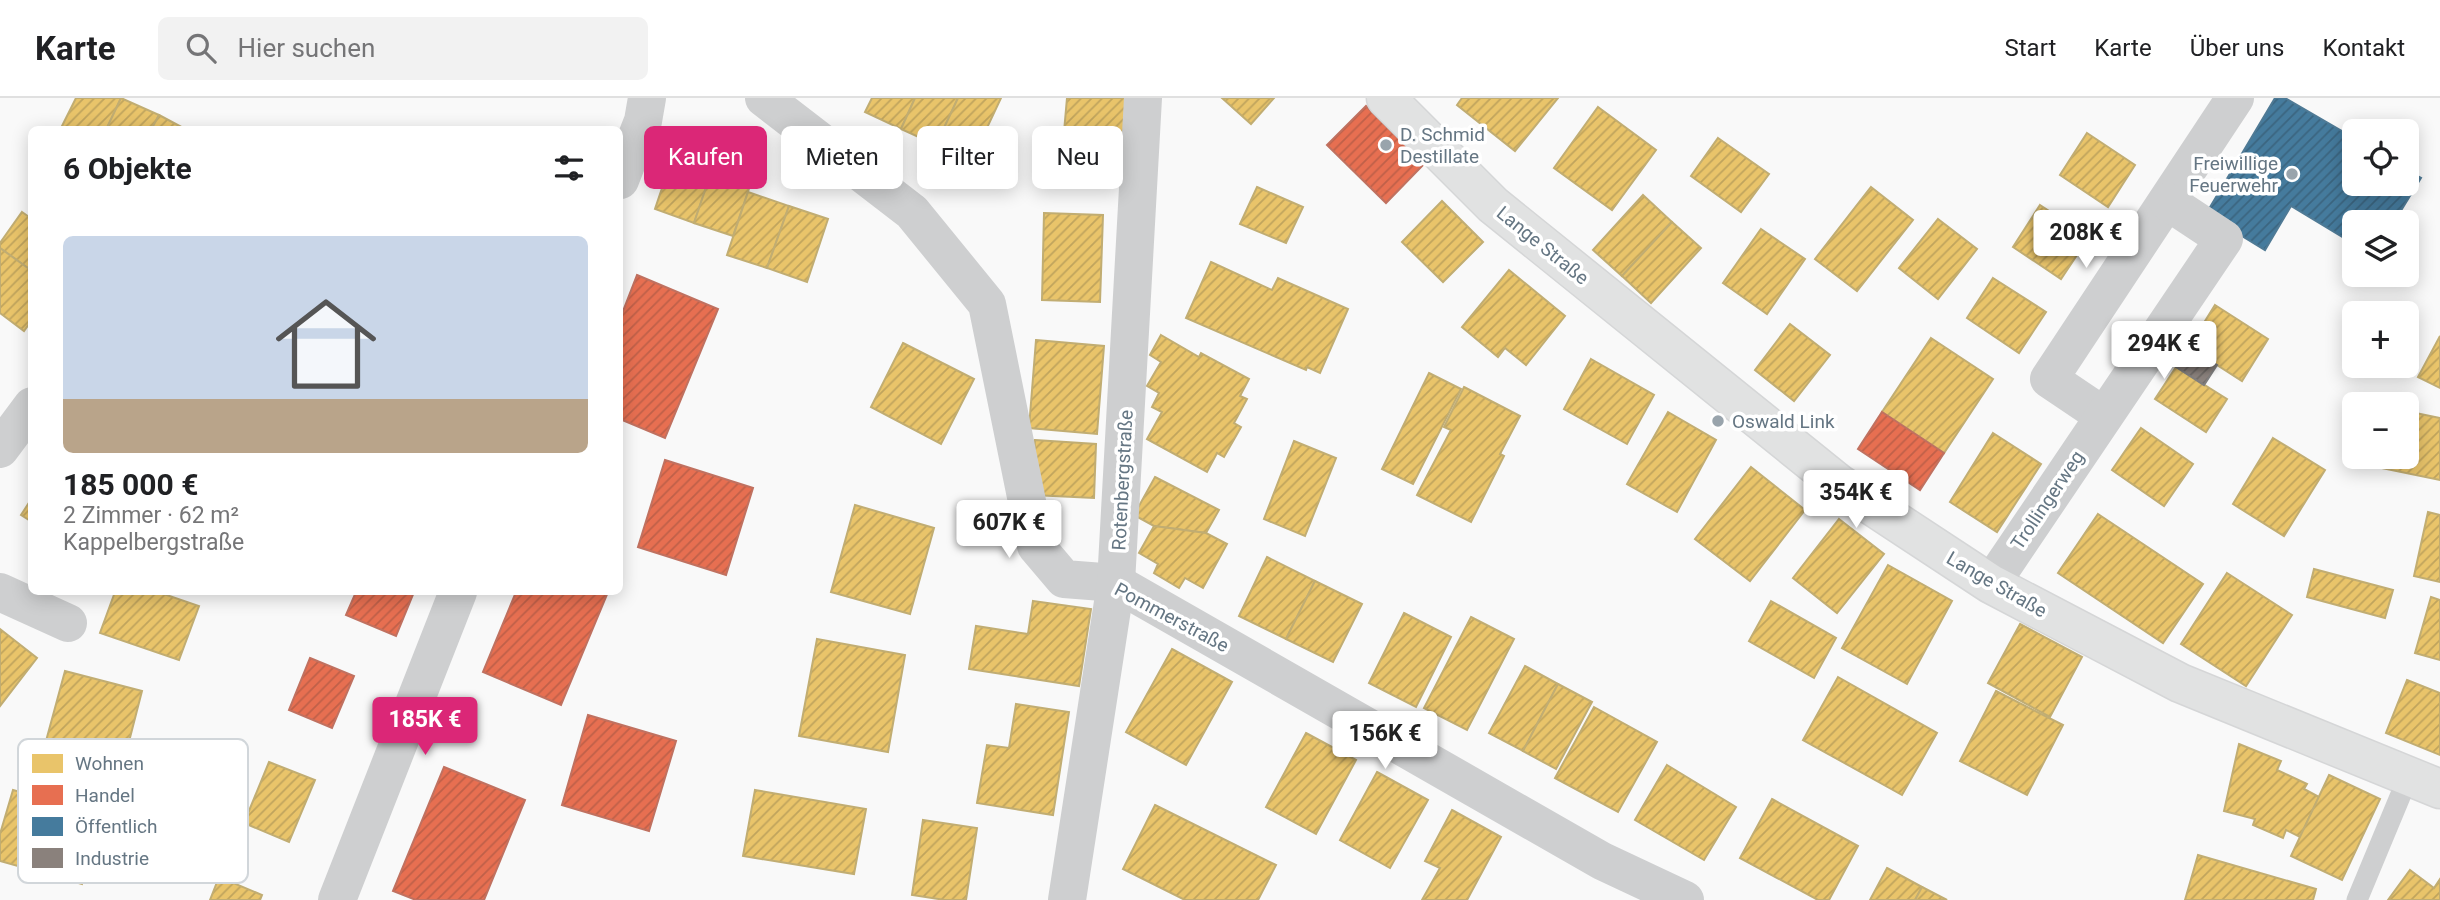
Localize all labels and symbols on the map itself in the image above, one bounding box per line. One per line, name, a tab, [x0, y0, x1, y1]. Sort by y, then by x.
place label: D. Schmid Destillate	[1400, 123, 1485, 168]
marker: D. Schmid Destillate	[1378, 137, 1394, 153]
place label: Freiwillige Feuerwehr	[2189, 152, 2279, 197]
marker: Freiwillige Feuerwehr	[2284, 166, 2300, 182]
street label: Lange Straße	[1492, 201, 1593, 290]
pin: 208K €	[2029, 211, 2143, 270]
pin: 294K €	[2107, 322, 2221, 381]
street label: Rotenbergstraße	[1107, 409, 1138, 551]
place label: Oswald Link	[1732, 410, 1835, 433]
marker: Oswald Link	[1710, 413, 1726, 429]
street label: Trollingerweg	[2006, 446, 2089, 554]
pin: 354K €	[1799, 470, 1913, 530]
pin: 607K €	[952, 500, 1066, 560]
street label: Lange Straße	[1943, 547, 2051, 622]
street label: Pommerstraße	[1111, 578, 1233, 657]
pin: 185K €	[368, 698, 482, 757]
pin: 156K €	[1328, 712, 1442, 771]
legend	[18, 739, 248, 883]
text: Wohnen	[75, 752, 144, 775]
text: Handel	[75, 784, 135, 807]
text: Öffentlich	[75, 815, 158, 838]
text: Industrie	[75, 847, 149, 870]

